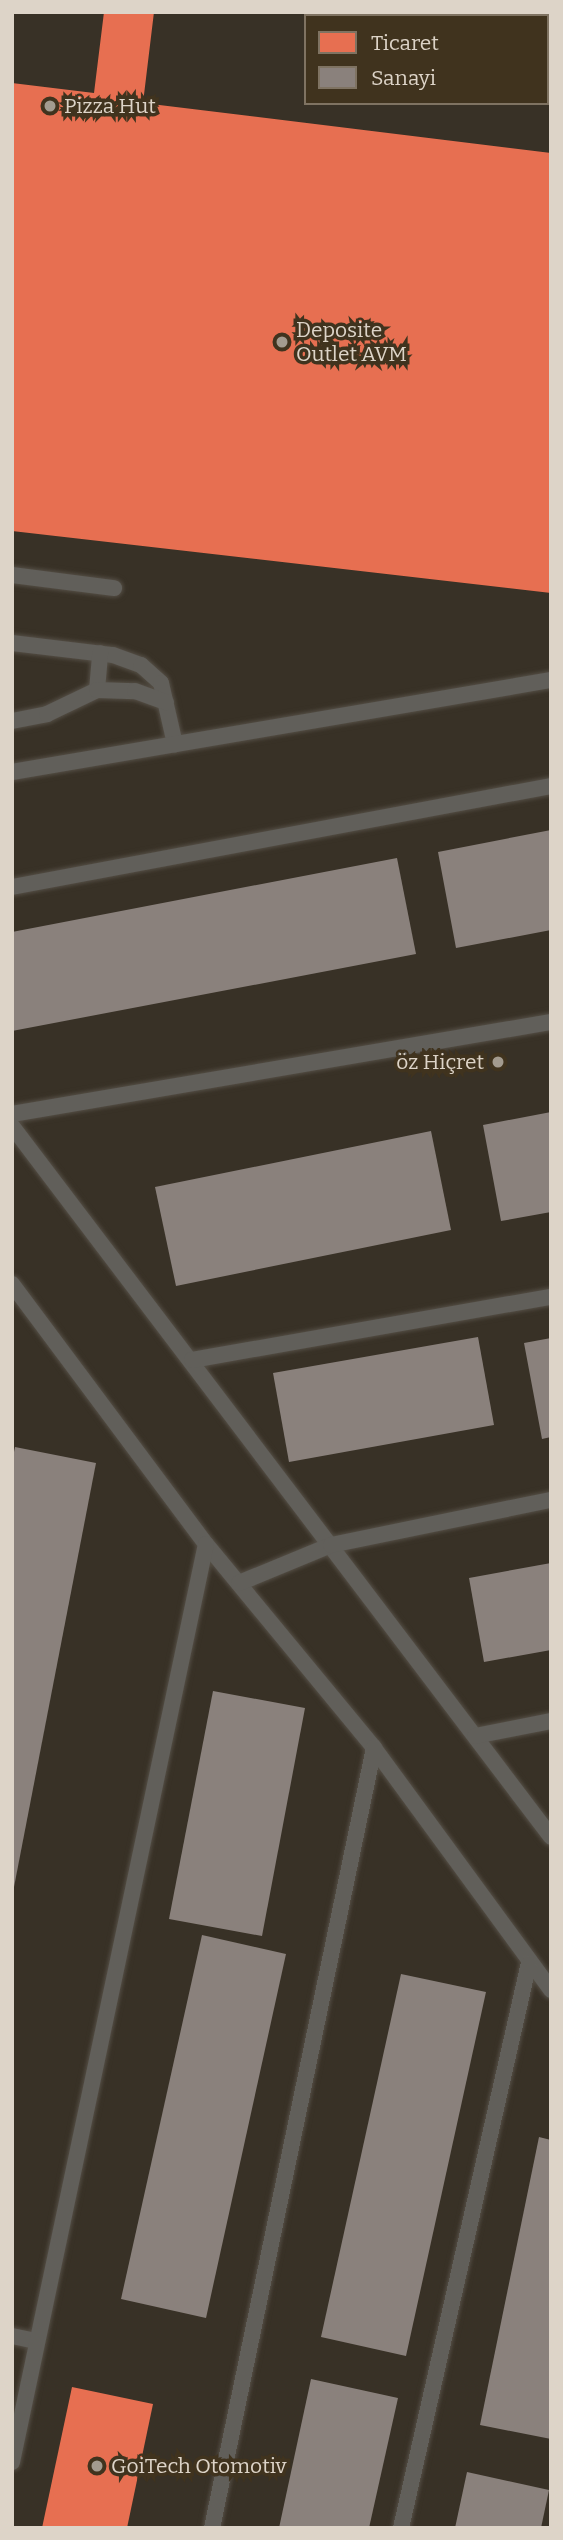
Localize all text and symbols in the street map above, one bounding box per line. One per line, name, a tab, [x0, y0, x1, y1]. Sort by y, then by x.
legend	[304, 14, 549, 105]
text: Ticaret	[371, 30, 439, 56]
text: Sanayi	[371, 65, 436, 91]
place label: Pizza Hut	[64, 93, 156, 119]
marker: Pizza Hut	[42, 98, 58, 114]
place label: Deposite Outlet AVM	[296, 317, 407, 367]
marker: Deposite Outlet AVM	[274, 334, 290, 350]
place label: öz Hiçret	[396, 1049, 484, 1075]
marker: öz Hiçret	[490, 1054, 506, 1070]
place label: GoiTech Otomotiv	[111, 2453, 287, 2479]
marker: GoiTech Otomotiv	[89, 2458, 105, 2474]

